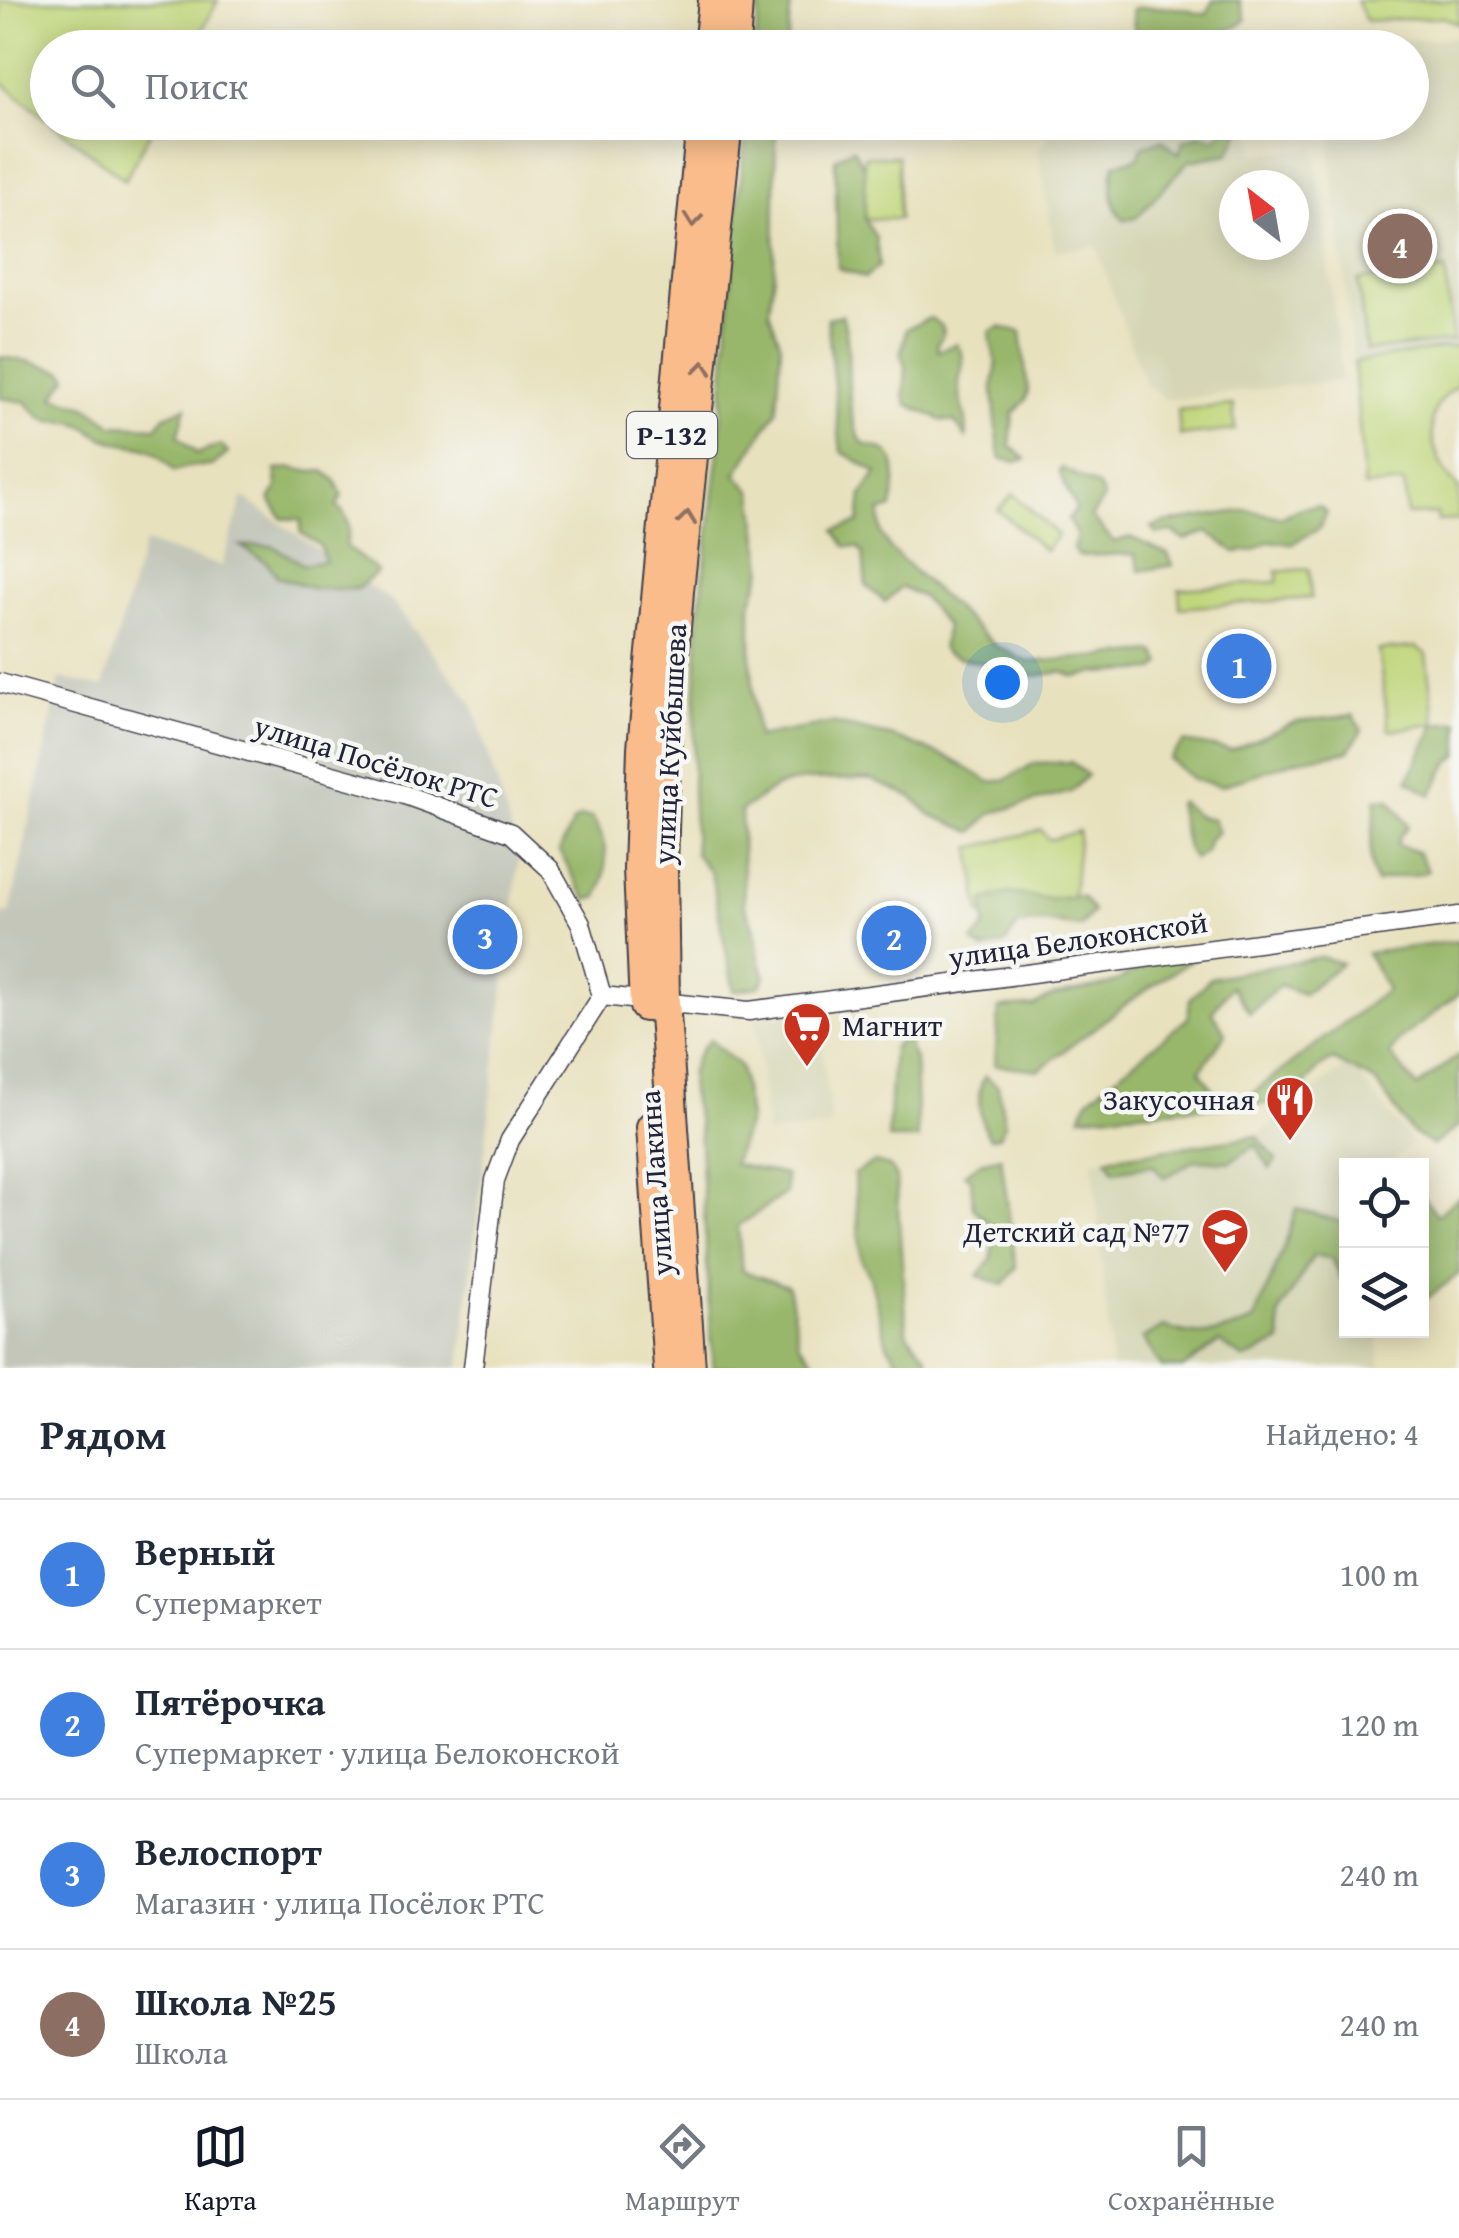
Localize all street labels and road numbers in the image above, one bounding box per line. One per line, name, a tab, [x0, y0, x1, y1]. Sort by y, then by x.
road number: Р-132	[627, 412, 717, 458]
street label: улица Куйбышева	[641, 622, 697, 867]
street label: улица Посёлок РТС	[248, 703, 504, 819]
street label: улица Белоконской	[945, 899, 1210, 979]
street label: улица Лакина	[627, 1088, 684, 1278]

